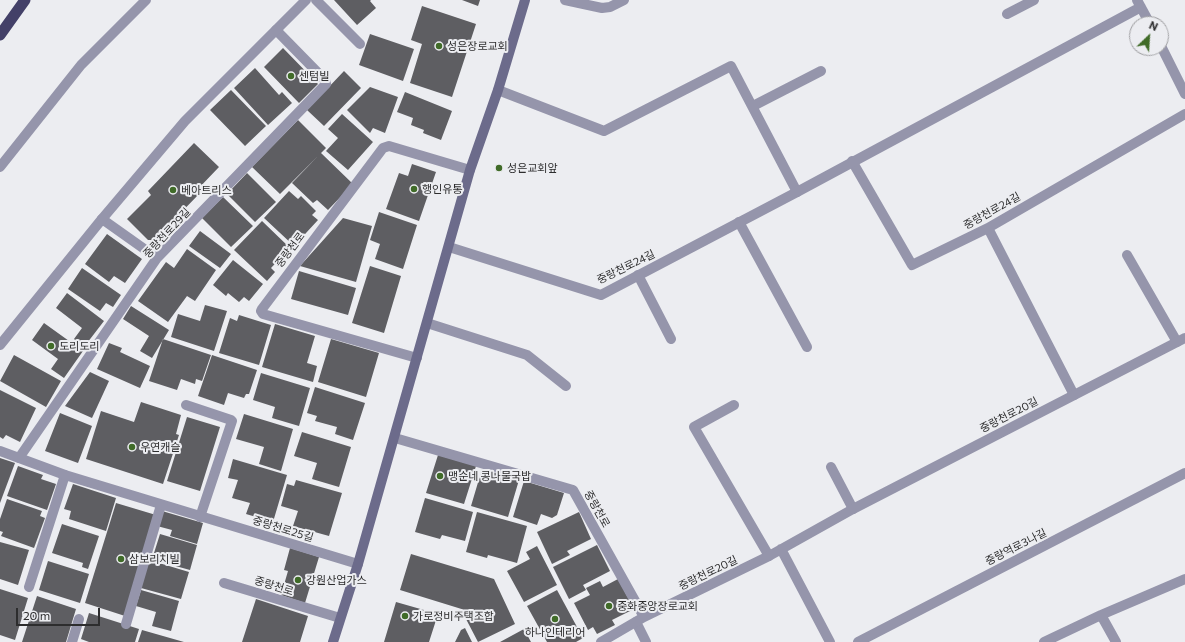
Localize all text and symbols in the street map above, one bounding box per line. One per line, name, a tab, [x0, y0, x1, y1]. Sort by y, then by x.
north arrow	[1129, 16, 1169, 56]
text: N	[1147, 18, 1160, 33]
place label: 성은장로교회	[447, 39, 508, 53]
marker: 성은장로교회	[434, 41, 444, 51]
place label: 센텀빌	[299, 69, 329, 83]
marker: 센텀빌	[286, 71, 296, 81]
place label: 성은교회앞	[507, 161, 558, 175]
marker: 성은교회앞	[494, 163, 504, 173]
place label: 행인유통	[422, 182, 462, 196]
place label: 베아트리스	[181, 183, 232, 197]
marker: 행인유통	[409, 184, 419, 194]
marker: 베아트리스	[168, 185, 178, 195]
street label: 중랑천로24길	[961, 190, 1023, 232]
street label: 중랑천로29길	[141, 205, 193, 261]
street label: 중랑천로	[273, 230, 307, 270]
street label: 중랑천로24길	[595, 247, 657, 287]
place label: 도리도리	[59, 339, 99, 353]
marker: 도리도리	[46, 341, 56, 351]
street label: 중랑천로20길	[978, 395, 1040, 435]
place label: 우연캐슬	[140, 440, 180, 454]
marker: 우연캐슬	[127, 442, 137, 452]
place label: 맹순네 콩나물국밥	[448, 469, 531, 483]
marker: 맹순네 콩나물국밥	[435, 471, 445, 481]
street label: 중랑천로	[581, 488, 613, 530]
street label: 중랑천로25길	[251, 513, 315, 545]
street label: 중랑역로3나길	[983, 526, 1049, 568]
place label: 삼보리치빌	[129, 552, 180, 566]
street label: 중랑천로20길	[676, 553, 740, 593]
marker: 삼보리치빌	[116, 554, 126, 564]
place label: 강원산업가스	[306, 573, 367, 587]
street label: 중랑천로	[253, 574, 295, 598]
marker: 강원산업가스	[293, 575, 303, 585]
place label: 중화중앙장로교회	[617, 599, 698, 613]
scale bar	[18, 600, 102, 626]
marker: 중화중앙장로교회	[604, 601, 614, 611]
text: 20 m	[23, 608, 50, 622]
place label: 가로정비주택조합	[413, 609, 494, 623]
marker: 가로정비주택조합	[400, 611, 410, 621]
marker: 하나인테리어	[550, 614, 560, 624]
place label: 하나인테리어	[525, 625, 585, 639]

